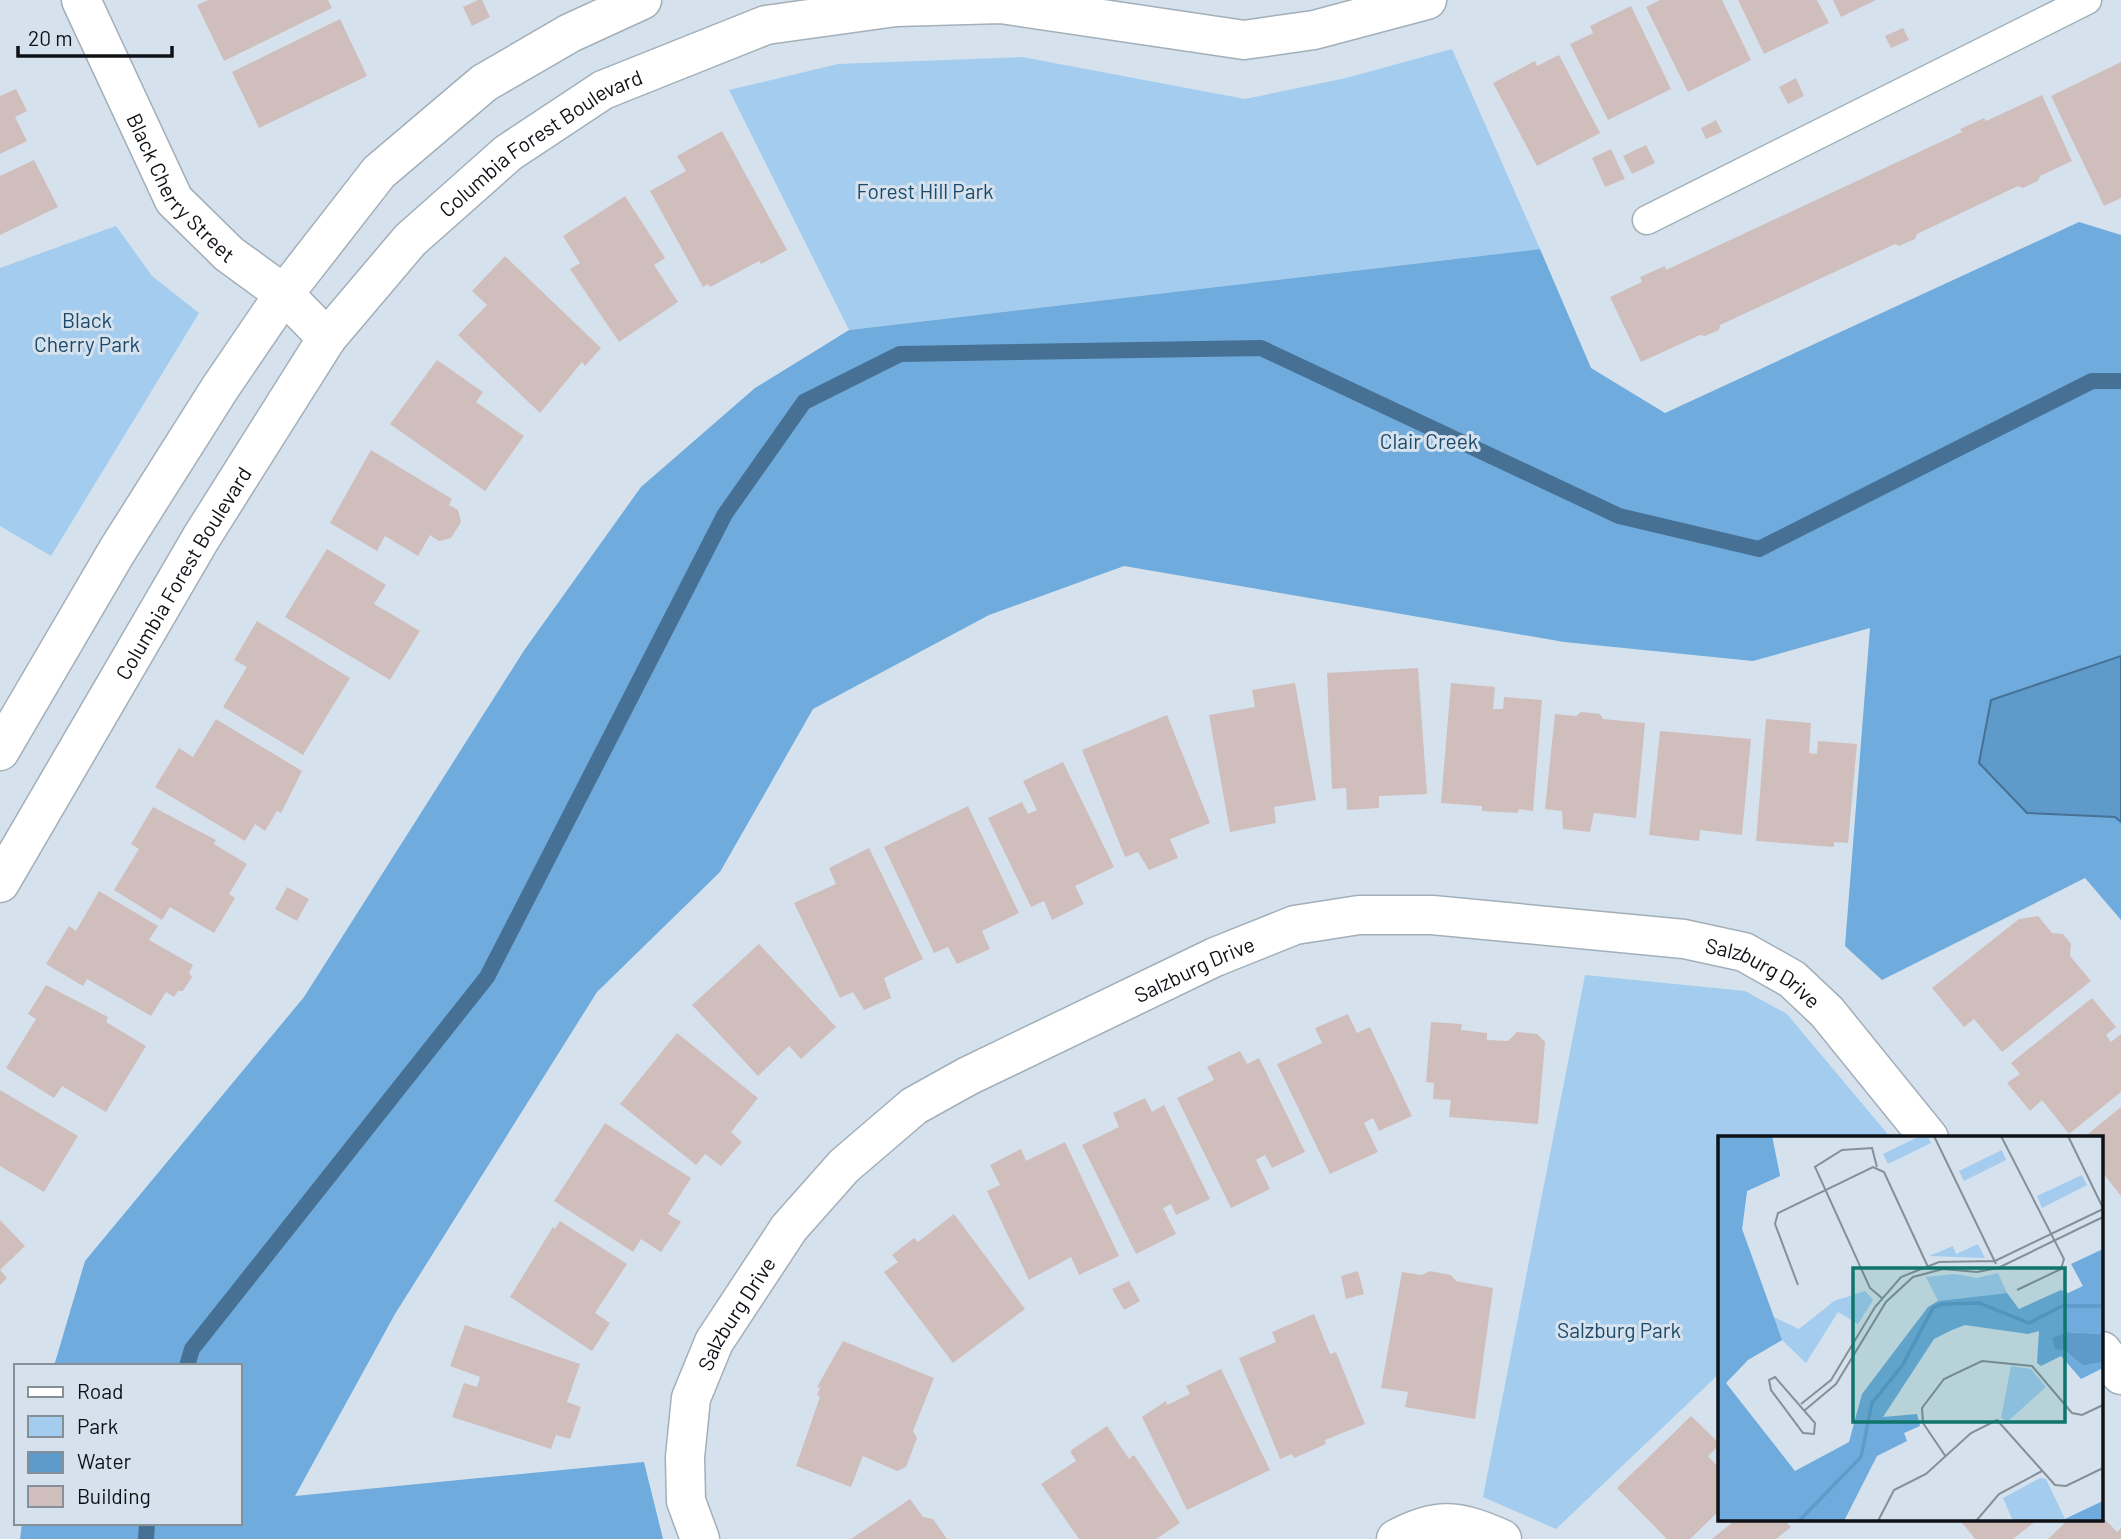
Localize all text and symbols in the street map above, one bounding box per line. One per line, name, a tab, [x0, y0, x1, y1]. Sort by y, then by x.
scale bar	[18, 14, 172, 58]
text: 20 m	[28, 25, 73, 50]
street label: Columbia Forest Boulevard	[433, 63, 645, 221]
street label: Black Cherry Street	[123, 109, 240, 267]
park label: Forest Hill Park	[856, 178, 994, 203]
park label: Black Cherry Park	[34, 307, 140, 356]
park label: Clair Creek	[1380, 428, 1478, 453]
street label: Columbia Forest Boulevard	[109, 462, 256, 683]
street label: Salzburg Drive	[1130, 930, 1258, 1007]
street label: Salzburg Drive	[1703, 932, 1826, 1012]
inset map	[1718, 1136, 2104, 1522]
street label: Salzburg Drive	[691, 1251, 780, 1374]
park label: Salzburg Park	[1557, 1317, 1681, 1342]
legend	[14, 1364, 242, 1525]
text: Road	[77, 1378, 123, 1403]
text: Park	[77, 1413, 118, 1438]
text: Water	[77, 1448, 132, 1473]
text: Building	[77, 1483, 151, 1508]

